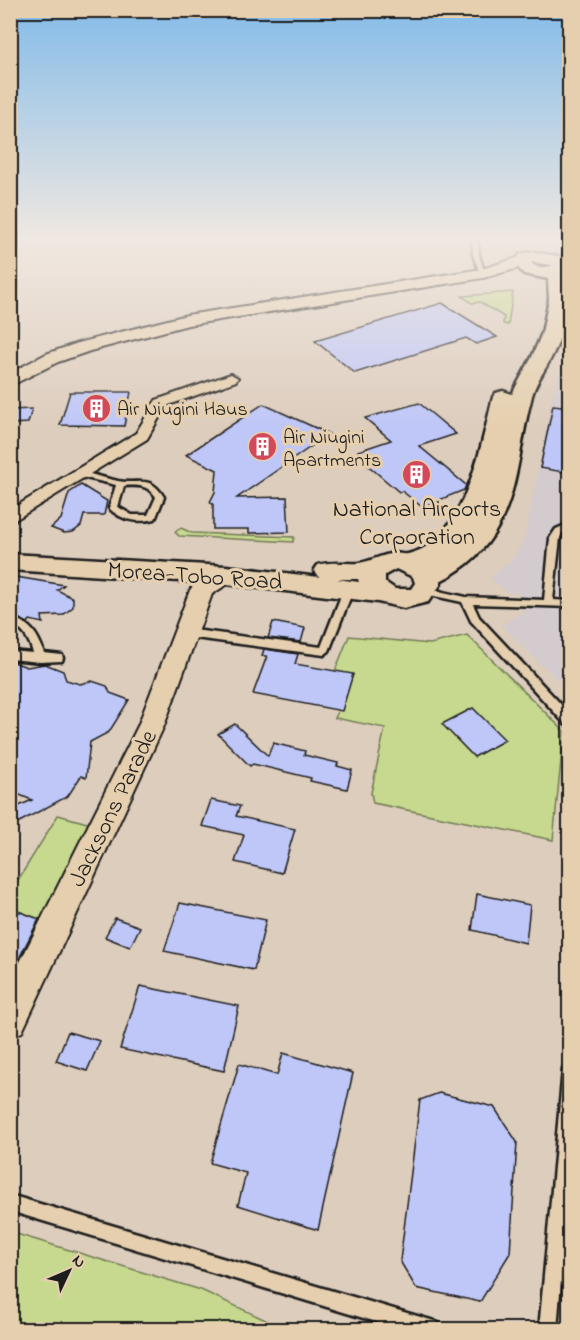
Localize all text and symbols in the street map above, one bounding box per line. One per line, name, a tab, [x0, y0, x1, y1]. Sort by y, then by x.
building icon: Air Niugini Haus	[80, 392, 112, 424]
place label: Air Niugini Haus	[117, 396, 248, 426]
place label: Air Niugini Apartments	[283, 424, 381, 476]
building icon: Air Niugini Apartments	[246, 431, 278, 463]
building icon: National Airports Corporation	[401, 459, 433, 491]
place label: National Airports Corporation	[333, 493, 501, 556]
street label: Morea-Tobo Road	[106, 554, 284, 601]
street label: Jacksons Parade	[61, 725, 167, 893]
north arrow	[39, 1241, 99, 1301]
text: N	[66, 1250, 91, 1274]

